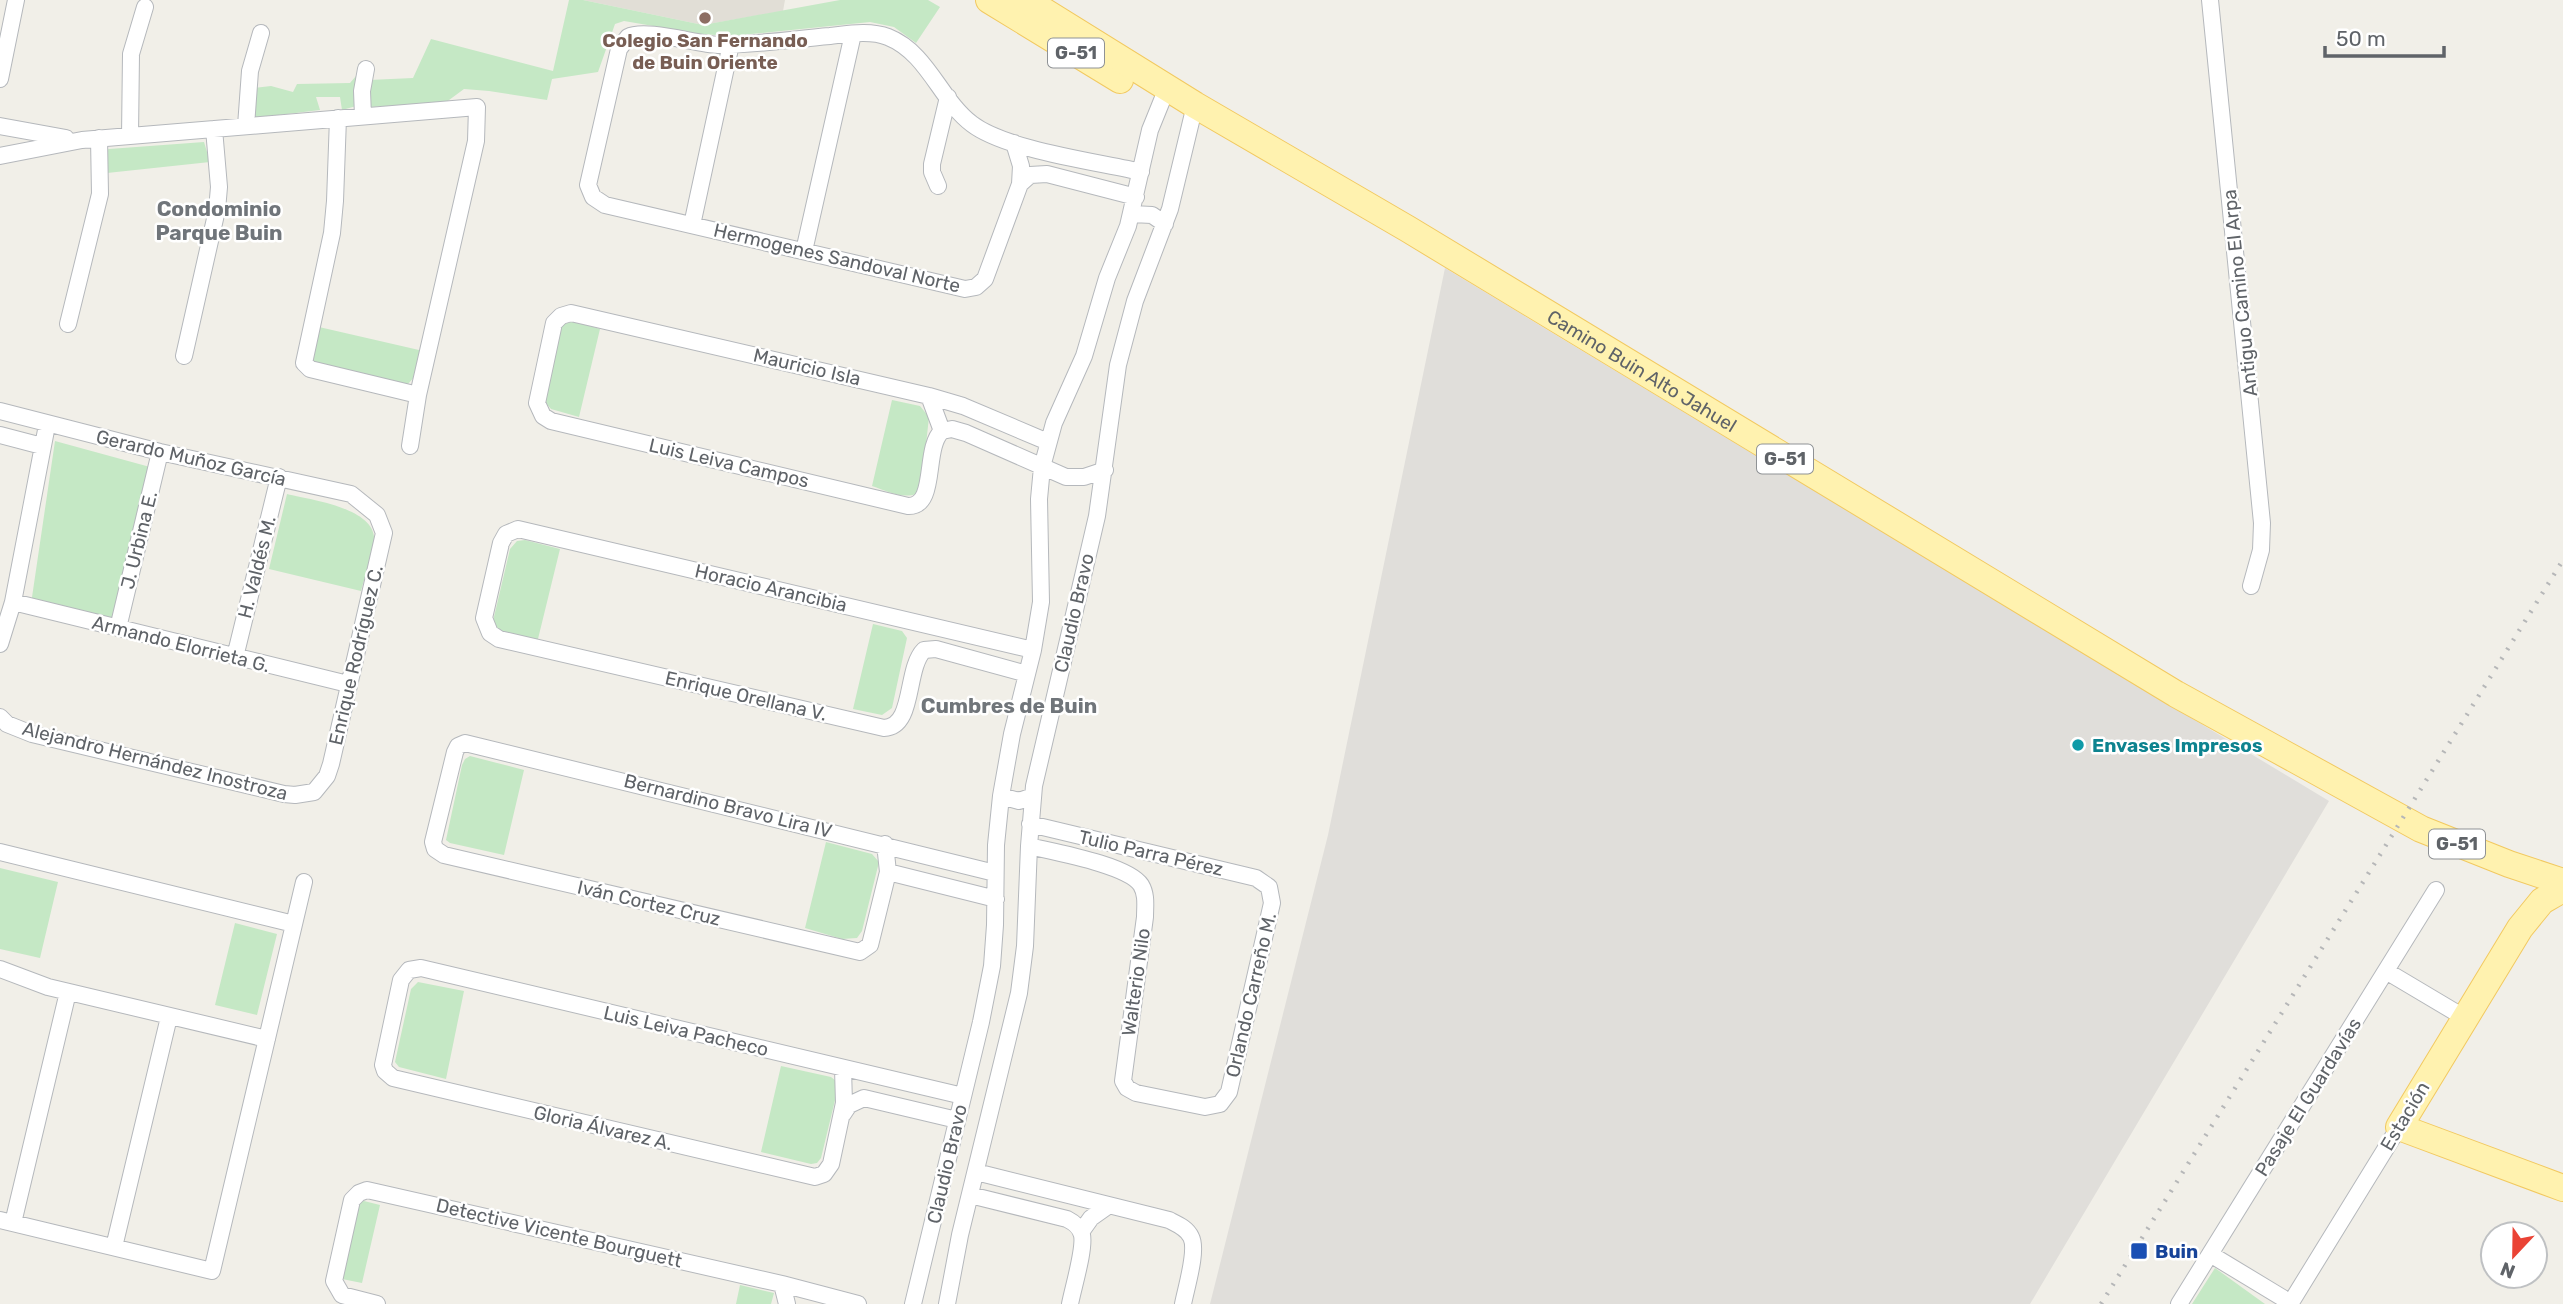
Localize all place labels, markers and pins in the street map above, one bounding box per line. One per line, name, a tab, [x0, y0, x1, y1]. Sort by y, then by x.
marker: Colegio San Fernando de Buin Oriente	[697, 10, 713, 26]
place label: Colegio San Fernando de Buin Oriente	[602, 29, 808, 74]
place label: Envases Impresos	[2092, 734, 2262, 757]
marker: Envases Impresos	[2070, 737, 2086, 753]
place label: Buin	[2155, 1240, 2198, 1263]
marker: Buin	[2129, 1241, 2149, 1261]

